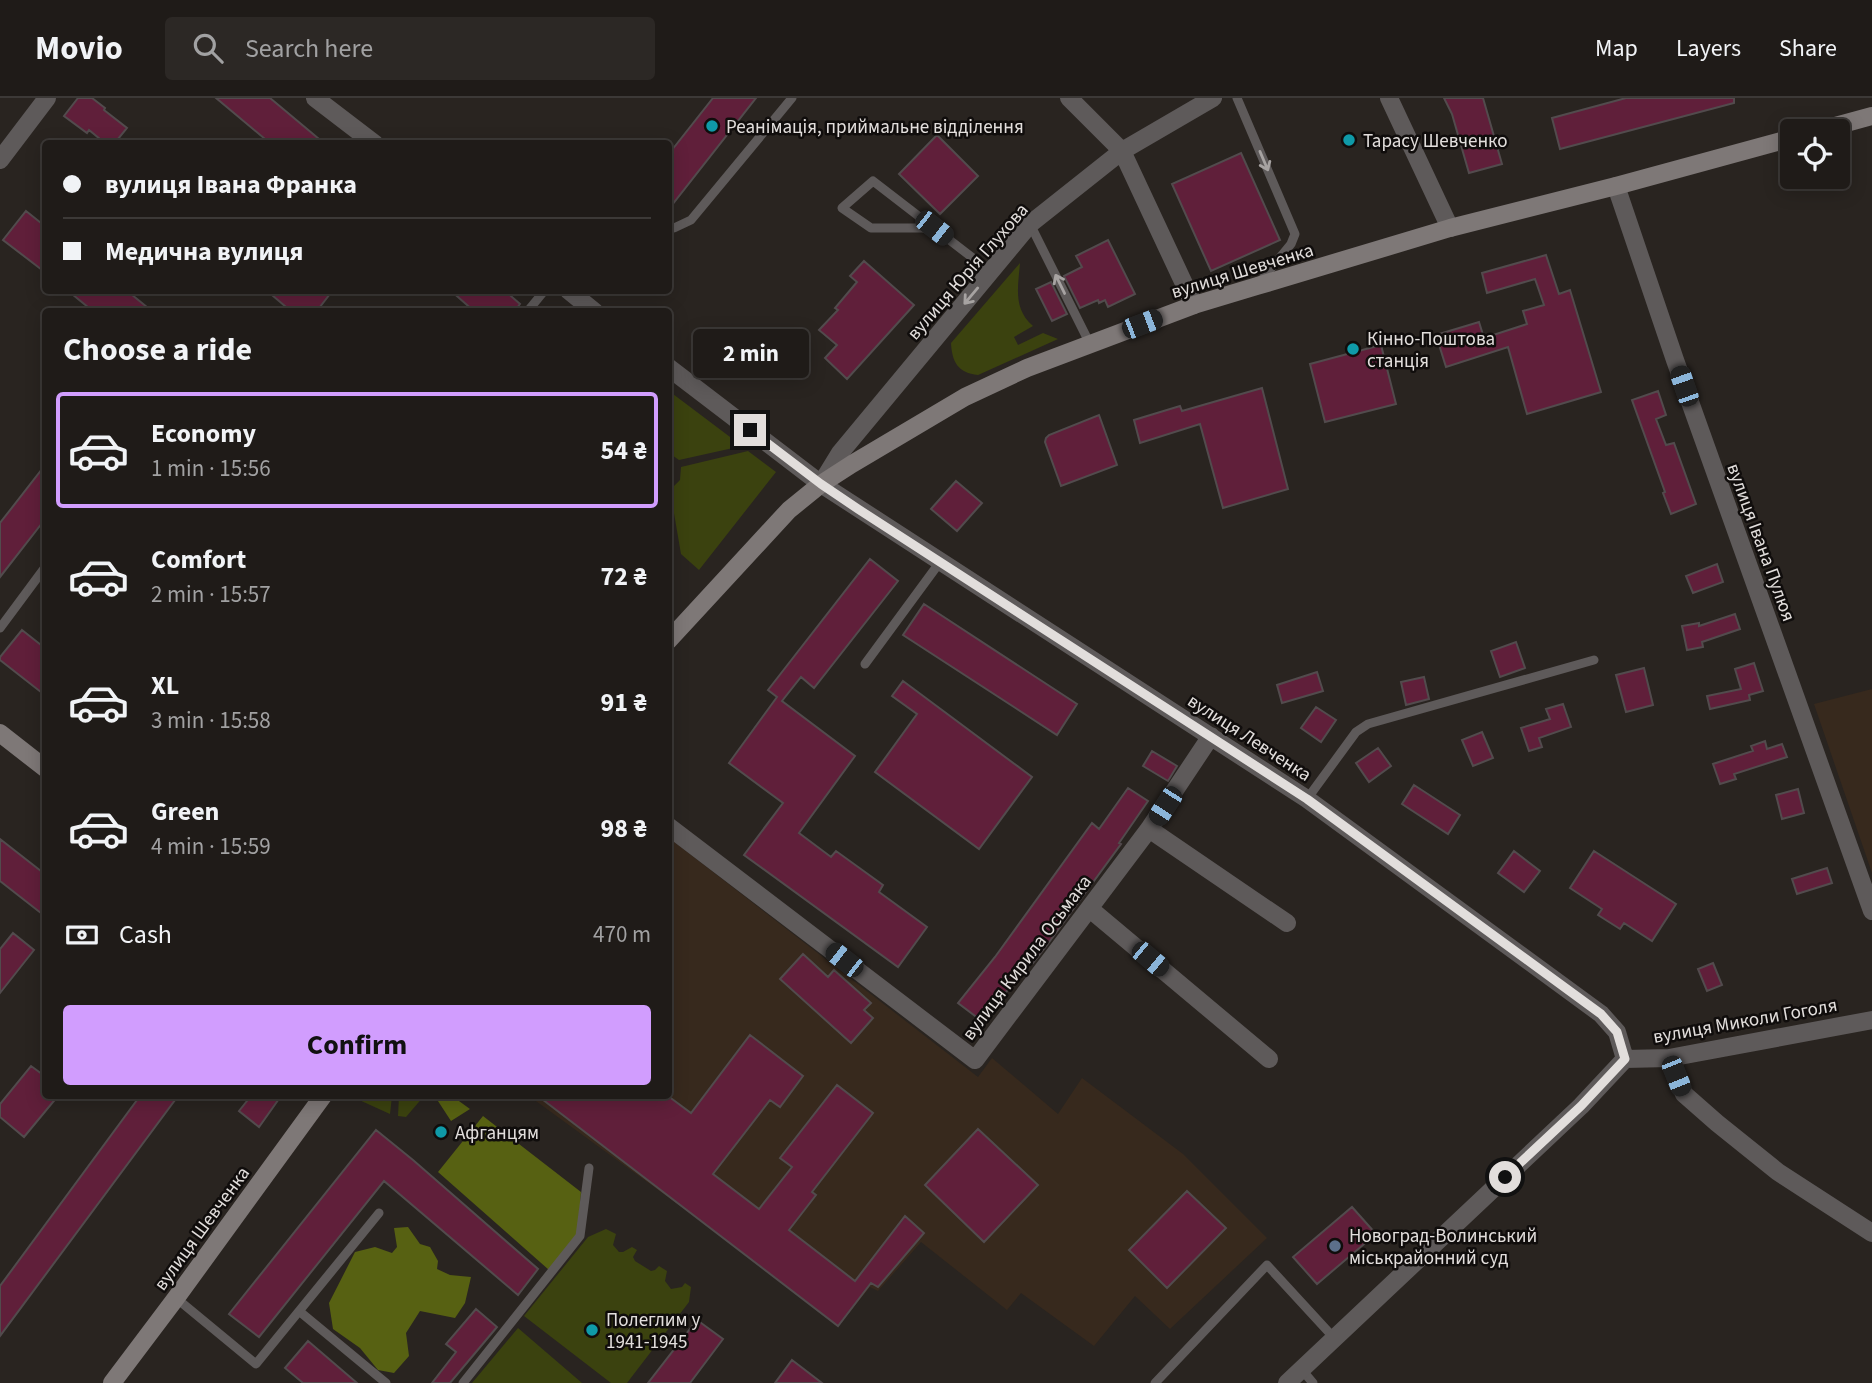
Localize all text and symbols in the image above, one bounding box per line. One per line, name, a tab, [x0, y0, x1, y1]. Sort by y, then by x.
search box	[165, 17, 655, 80]
text: Movio	[35, 25, 123, 72]
icon: search	[189, 29, 227, 67]
text: Search here	[245, 30, 373, 67]
text: Map	[1595, 31, 1638, 66]
text: Layers	[1676, 31, 1741, 66]
text: Share	[1779, 31, 1837, 66]
place label: Реанімація, приймальне відділення	[726, 114, 1024, 141]
marker: Реанімація, приймальне відділення	[704, 118, 720, 134]
map controls	[1780, 119, 1850, 189]
button: locate	[1780, 119, 1850, 189]
place label: Тарасу Шевченко	[1363, 128, 1507, 155]
marker: Тарасу Шевченко	[1341, 132, 1357, 148]
one-way arrow	[1258, 149, 1271, 171]
text: вулиця Івана Франка	[105, 166, 357, 203]
street label: вулиця Юрія Глухова	[901, 198, 1035, 346]
car	[911, 207, 958, 249]
text: Медична вулиця	[105, 233, 303, 270]
street label: вулиця Шевченка	[1168, 237, 1317, 306]
one-way arrow	[1053, 274, 1067, 295]
one-way arrow	[963, 286, 979, 304]
car	[1119, 307, 1166, 341]
place label: Кінно-Поштова станція	[1367, 326, 1495, 375]
text: Choose a ride	[63, 327, 252, 373]
callout: 2 min	[692, 328, 808, 378]
text: 2 min	[723, 337, 779, 370]
marker: Кінно-Поштова станція	[1345, 341, 1361, 357]
car	[1668, 363, 1701, 409]
route end	[734, 414, 766, 446]
text: Economy	[151, 415, 256, 452]
icon: car	[67, 419, 130, 482]
text: 54 ₴	[601, 432, 647, 469]
text: 1 min · 15:56	[151, 452, 271, 485]
street label: вулиця Івана Пулюя	[1719, 460, 1802, 625]
text: Comfort	[151, 541, 246, 578]
icon: car	[67, 545, 130, 608]
text: 72 ₴	[601, 558, 647, 595]
text: 2 min · 15:57	[151, 578, 271, 611]
text: XL	[151, 667, 179, 704]
icon: car	[67, 671, 130, 734]
text: 91 ₴	[601, 684, 647, 721]
street label: вулиця Левченка	[1182, 688, 1316, 788]
text: 3 min · 15:58	[151, 704, 271, 737]
car	[1145, 783, 1186, 829]
text: Green	[151, 793, 219, 830]
icon: car	[67, 797, 130, 860]
text: 98 ₴	[601, 810, 647, 847]
text: 4 min · 15:59	[151, 830, 271, 863]
street label: вулиця Кирила Осьмака	[956, 870, 1098, 1046]
icon: cash	[63, 916, 101, 954]
text: Cash	[119, 916, 172, 953]
text: 470 m	[593, 918, 651, 951]
car	[1128, 937, 1173, 981]
car	[821, 939, 868, 981]
street label: вулиця Миколи Гоголя	[1651, 992, 1840, 1051]
button: Confirm	[63, 1005, 651, 1085]
car	[1659, 1053, 1694, 1099]
place label: Афганцям	[455, 1120, 539, 1147]
marker: Афганцям	[433, 1124, 449, 1140]
street label: вулиця Шевченка	[148, 1161, 256, 1296]
route start	[1489, 1161, 1521, 1193]
place label: Новоград-Волинський міськрайонний суд	[1349, 1223, 1537, 1272]
marker: Новоград-Волинський міськрайонний суд	[1327, 1238, 1343, 1254]
place label: Полеглим у 1941-1945	[606, 1307, 700, 1356]
marker: Полеглим у 1941-1945	[584, 1322, 600, 1338]

